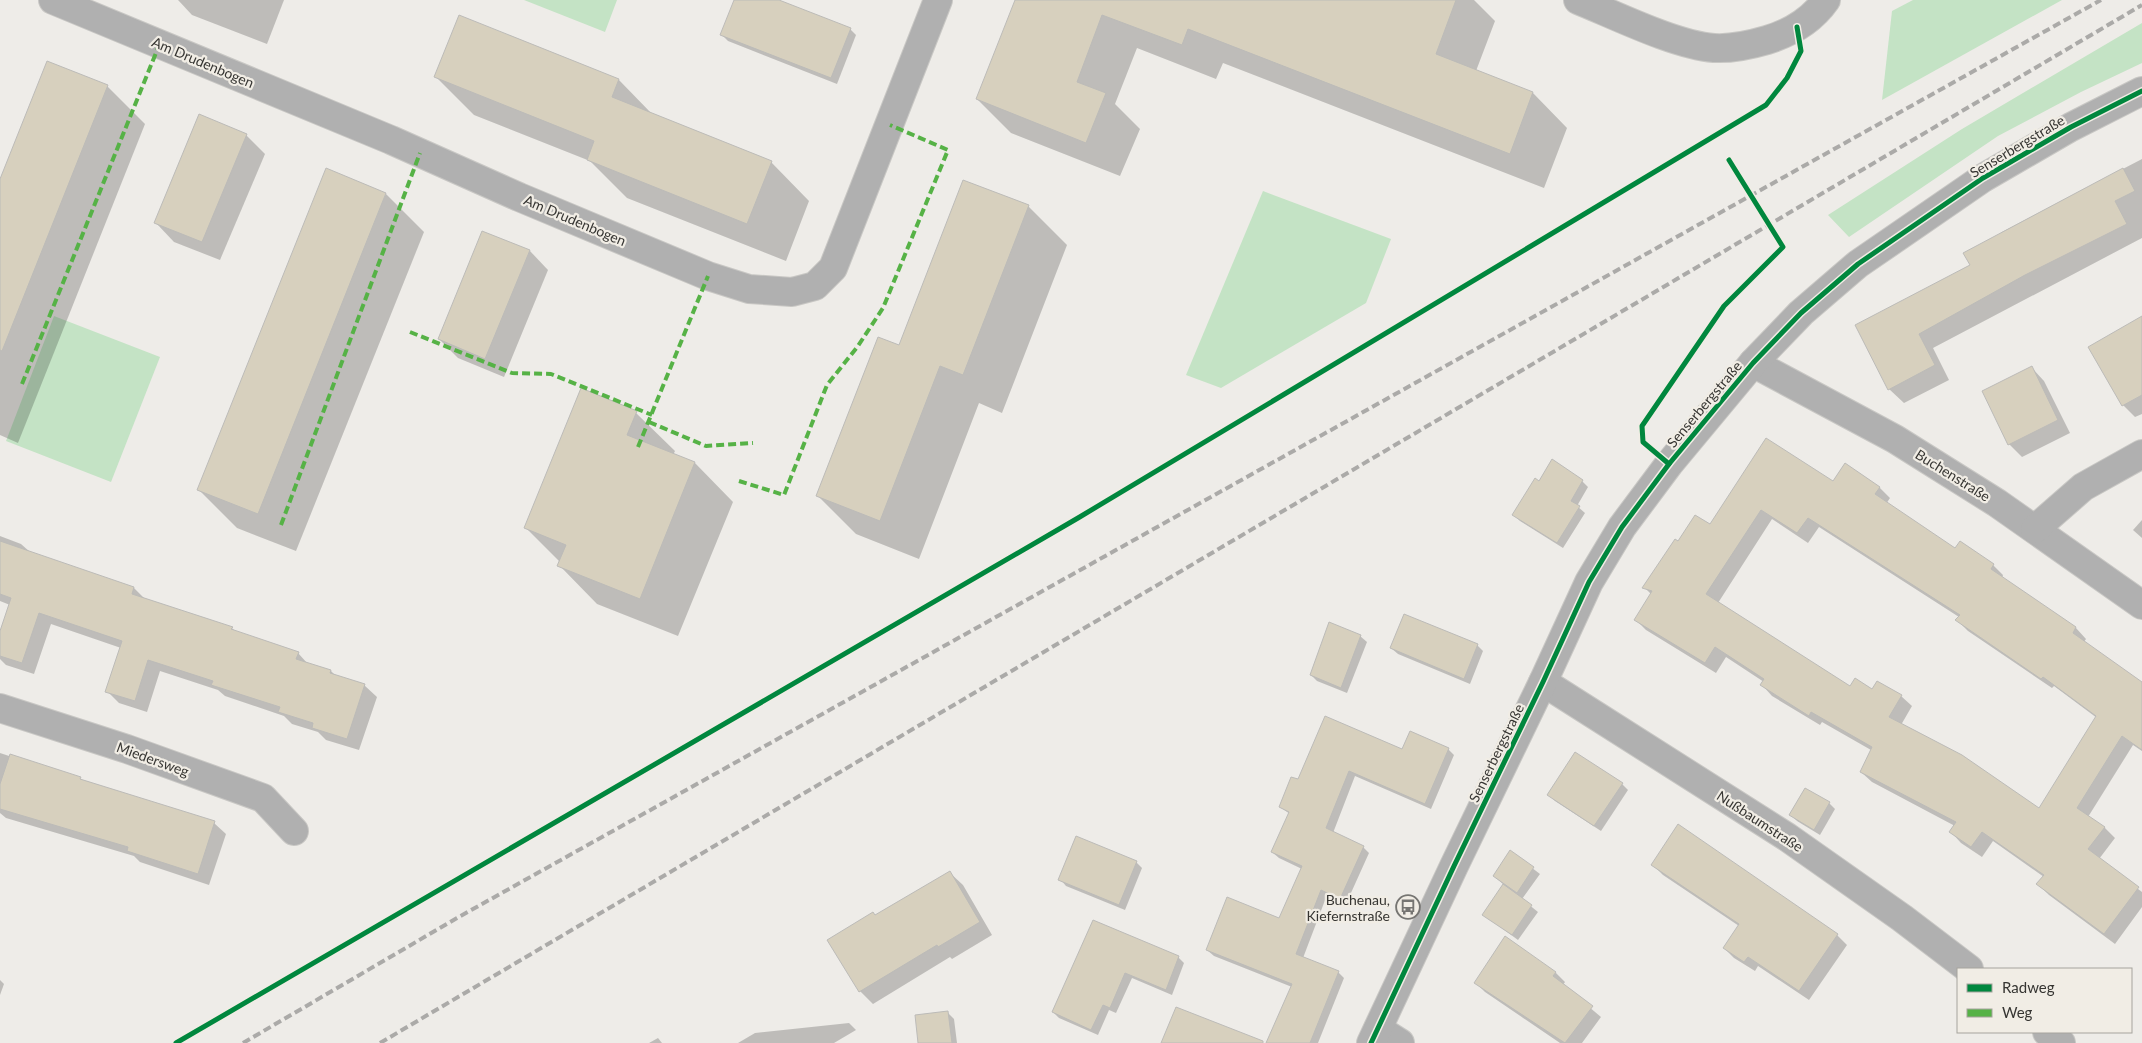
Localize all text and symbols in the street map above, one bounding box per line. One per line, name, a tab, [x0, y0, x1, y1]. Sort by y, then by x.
street label: Am Drudenbogen	[149, 33, 257, 91]
street label: Senserbergstraße	[1967, 111, 2067, 181]
street label: Am Drudenbogen	[521, 191, 629, 249]
street label: Senserbergstraße	[1663, 357, 1745, 451]
street label: Buchenstraße	[1912, 445, 1994, 505]
street label: Senserbergstraße	[1465, 701, 1527, 805]
street label: Miedersweg	[115, 738, 191, 780]
street label: Nußbaumstraße	[1714, 787, 1806, 855]
place label: Buchenau, Kiefernstraße	[1307, 891, 1390, 924]
bus stop icon: Buchenau, Kiefernstraße	[1395, 894, 1421, 920]
legend	[1957, 968, 2132, 1033]
text: Radweg	[2002, 978, 2055, 996]
text: Weg	[2002, 1003, 2033, 1021]

